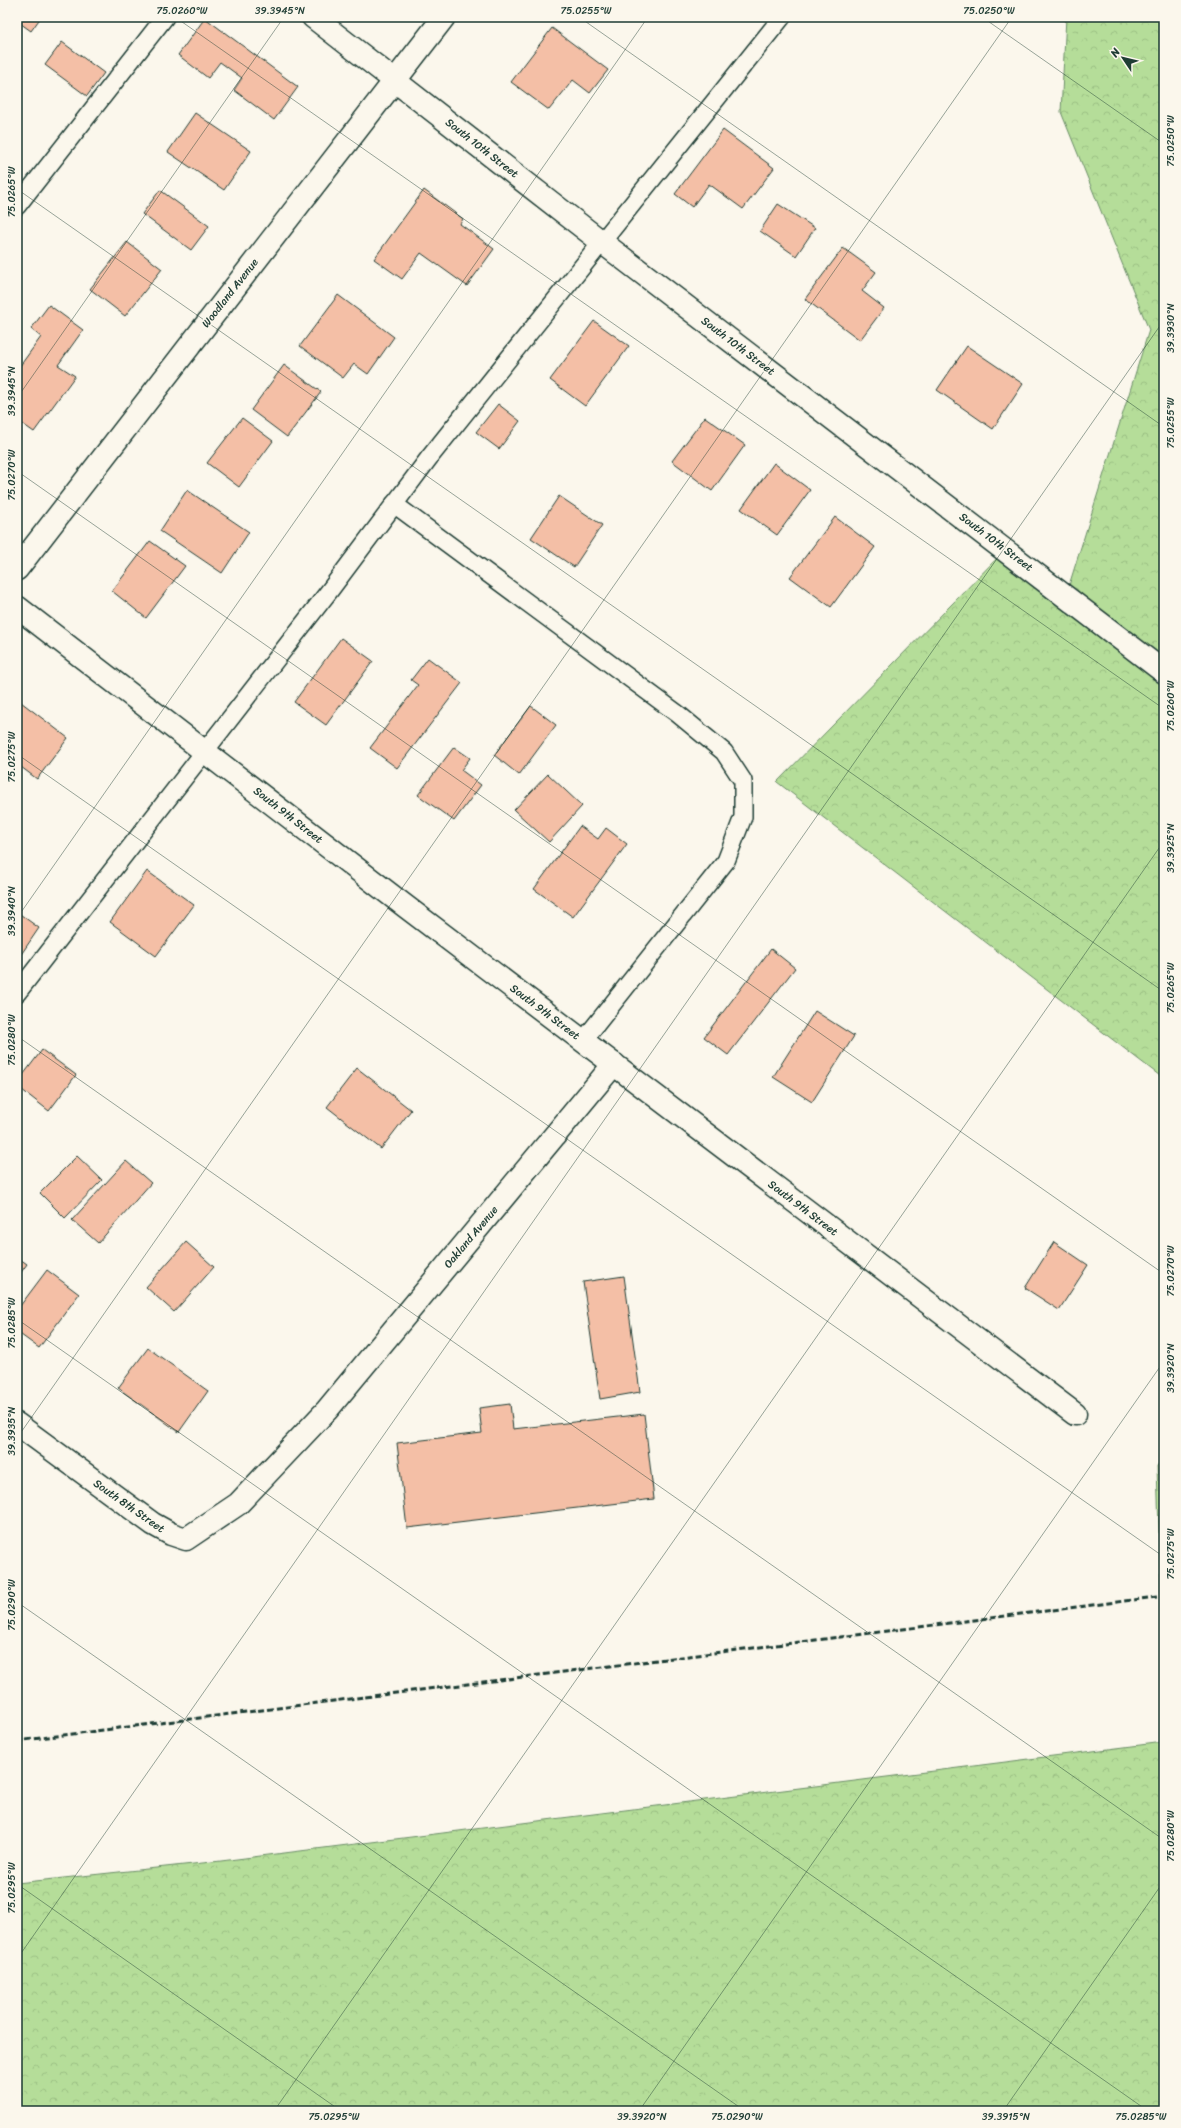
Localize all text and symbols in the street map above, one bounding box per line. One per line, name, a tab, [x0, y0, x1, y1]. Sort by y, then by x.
text: 75.0260°W	[157, 2, 208, 20]
text: 39.3945°N	[255, 2, 305, 20]
text: 75.0255°W	[560, 2, 612, 20]
text: 75.0250°W	[963, 2, 1015, 20]
north arrow	[1103, 38, 1143, 78]
text: N	[1105, 44, 1125, 62]
street label: South 10th Street	[441, 113, 523, 183]
text: 75.0250°W	[1162, 115, 1180, 167]
text: 75.0265°W	[3, 166, 21, 217]
street label: Woodland Avenue	[197, 254, 264, 332]
text: 39.3930°N	[1162, 303, 1180, 353]
street label: South 10th Street	[697, 312, 779, 380]
text: 39.3945°N	[3, 366, 21, 416]
text: 75.0255°W	[1162, 397, 1180, 449]
text: 75.0270°W	[3, 449, 21, 500]
street label: South 10th Street	[955, 508, 1037, 576]
text: 75.0260°W	[1162, 680, 1180, 731]
text: 75.0275°W	[3, 731, 21, 782]
street label: South 9th Street	[249, 782, 327, 848]
text: 39.3925°N	[1162, 823, 1180, 873]
text: 39.3940°N	[3, 886, 21, 936]
text: 75.0265°W	[1162, 962, 1180, 1013]
street label: South 9th Street	[506, 979, 584, 1045]
text: 75.0280°W	[3, 1014, 21, 1066]
street label: South 9th Street	[764, 1175, 842, 1241]
street label: Oakland Avenue	[439, 1201, 503, 1273]
text: 75.0270°W	[1162, 1245, 1180, 1296]
text: 75.0285°W	[3, 1297, 21, 1349]
text: 39.3920°N	[1162, 1343, 1180, 1393]
text: 39.3935°N	[3, 1406, 21, 1456]
street label: South 8th Street	[89, 1474, 169, 1538]
text: 75.0275°W	[1162, 1528, 1180, 1579]
text: 75.0290°W	[3, 1579, 21, 1631]
text: 75.0280°W	[1162, 1810, 1180, 1862]
text: 75.0295°W	[3, 1862, 21, 1914]
text: 75.0295°W	[308, 2108, 360, 2126]
text: 39.3920°N	[617, 2108, 667, 2126]
text: 75.0290°W	[711, 2108, 763, 2126]
text: 39.3915°N	[982, 2108, 1030, 2126]
text: 75.0285°W	[1115, 2108, 1167, 2126]

